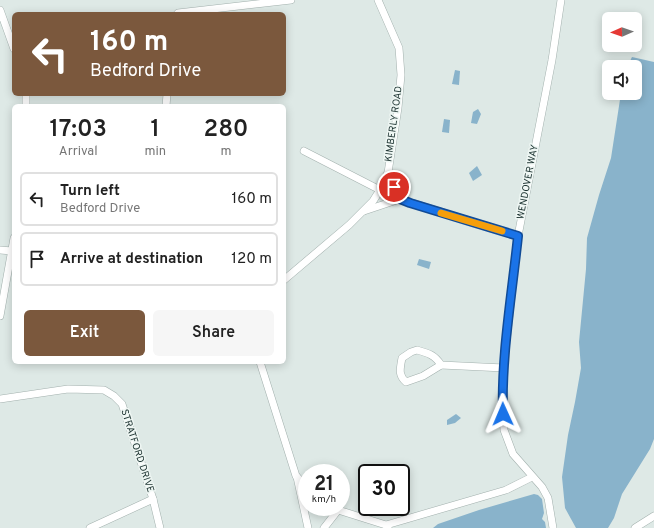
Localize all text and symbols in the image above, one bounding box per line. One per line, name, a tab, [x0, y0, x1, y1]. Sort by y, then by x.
north arrow	[602, 12, 642, 52]
map controls	[602, 12, 642, 100]
text: 160 m	[90, 25, 168, 61]
icon: left	[24, 28, 76, 80]
text: Bedford Drive	[90, 60, 201, 83]
button: sound	[602, 60, 642, 100]
street label: KIMBERLY ROAD	[382, 85, 406, 163]
text: 17:03	[49, 115, 107, 145]
text: 1	[151, 115, 160, 145]
text: 280	[204, 115, 249, 145]
street label: WENDOVER WAY	[514, 143, 542, 221]
text: Arrival	[59, 144, 98, 160]
text: min	[144, 144, 166, 160]
text: m	[221, 144, 232, 160]
pin	[377, 170, 411, 204]
icon: arrive	[383, 176, 405, 198]
text: Turn left	[60, 182, 120, 201]
icon: left	[26, 188, 48, 210]
text: 160 m	[232, 190, 272, 209]
text: Bedford Drive	[60, 201, 140, 217]
icon: arrive	[26, 248, 48, 270]
text: Arrive at destination	[60, 250, 203, 269]
text: 120 m	[231, 250, 272, 269]
button: Exit	[24, 310, 145, 356]
button: Share	[153, 310, 274, 356]
position arrow	[482, 393, 524, 435]
street label: STRATFORD DRIVE	[117, 408, 157, 494]
speed limit sign: 30	[358, 464, 410, 516]
text: 21	[314, 472, 334, 498]
text: km/h	[312, 493, 336, 506]

